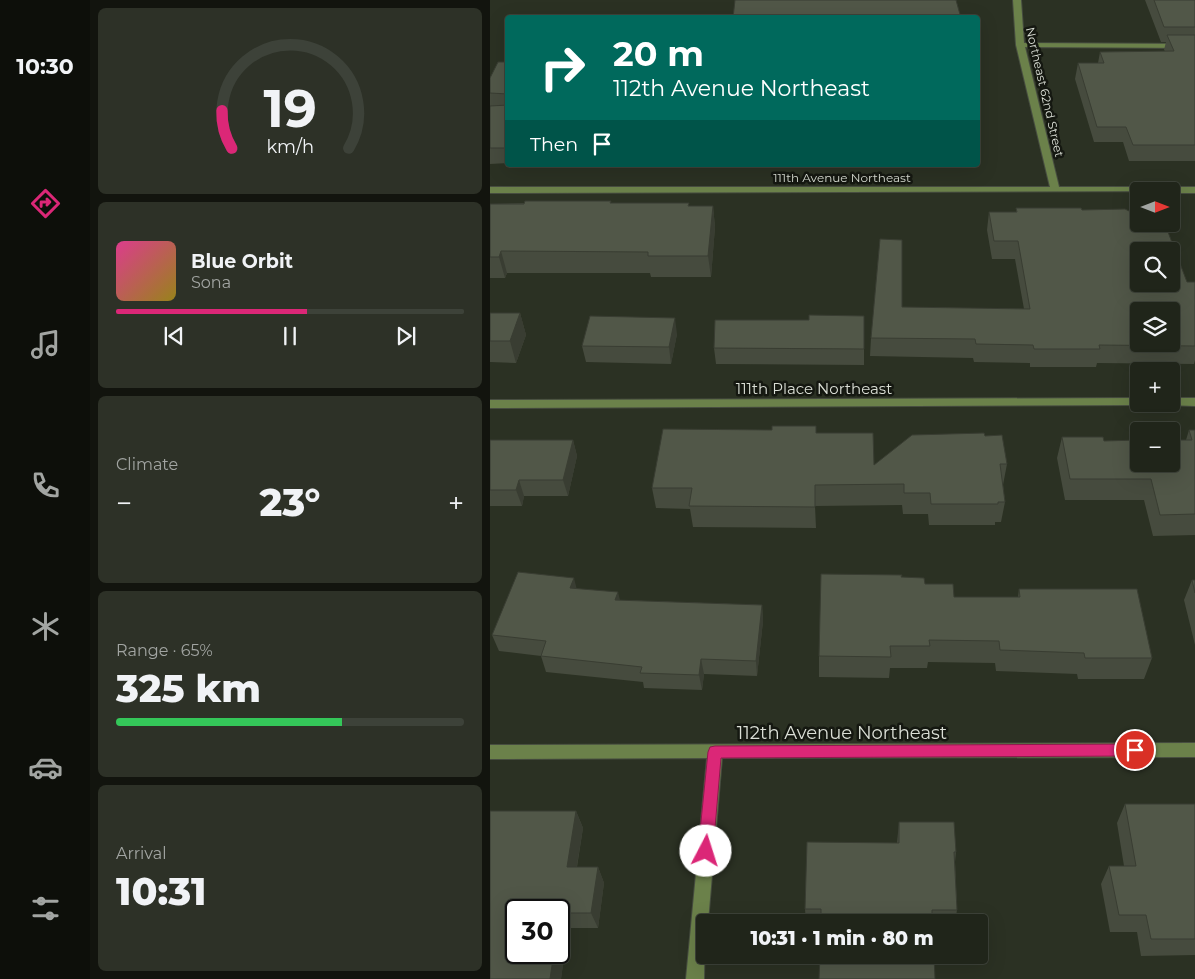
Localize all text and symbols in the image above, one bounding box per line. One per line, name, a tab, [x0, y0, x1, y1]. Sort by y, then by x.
street label: Northeast 62nd Street	[1023, 25, 1067, 159]
text: 20 m	[613, 32, 704, 75]
icon: right	[530, 35, 595, 100]
text: 10:30	[16, 53, 74, 80]
text: 112th Avenue Northeast	[613, 75, 870, 102]
text: 19	[263, 77, 317, 140]
icon: arrive	[588, 130, 616, 158]
text: Then	[530, 133, 578, 156]
text: km/h	[266, 136, 314, 157]
street label: 111th Avenue Northeast	[773, 170, 911, 185]
north arrow	[1130, 182, 1180, 232]
map controls	[1130, 182, 1180, 472]
icon: directions	[28, 186, 63, 221]
button: search	[1130, 242, 1180, 292]
text: Blue Orbit	[191, 250, 293, 273]
text: Sona	[191, 273, 231, 292]
button: layers	[1130, 302, 1180, 352]
icon: previous	[160, 322, 188, 350]
icon: pause	[276, 322, 304, 350]
icon: next	[392, 322, 420, 350]
icon: music	[28, 327, 63, 362]
button: +	[1130, 362, 1180, 412]
street label: 111th Place Northeast	[736, 379, 892, 398]
button: −	[1130, 422, 1180, 472]
text: Climate	[116, 455, 178, 474]
icon: phone	[28, 468, 63, 503]
text: 23°	[260, 479, 320, 526]
text: −	[116, 486, 132, 520]
text: +	[448, 486, 464, 520]
icon: climate	[28, 609, 63, 644]
text: Range · 65%	[116, 641, 213, 660]
text: 325 km	[116, 665, 261, 712]
street label: 112th Avenue Northeast	[737, 722, 947, 744]
pin	[1114, 729, 1156, 771]
icon: arrive	[1121, 736, 1149, 764]
icon: car	[28, 750, 63, 785]
position arrow	[679, 824, 731, 876]
text: Arrival	[116, 844, 166, 863]
text: 10:31	[116, 868, 206, 915]
icon: filters	[28, 891, 63, 926]
speed limit sign: 30	[505, 899, 570, 964]
text: 10:31 · 1 min · 80 m	[751, 927, 934, 950]

